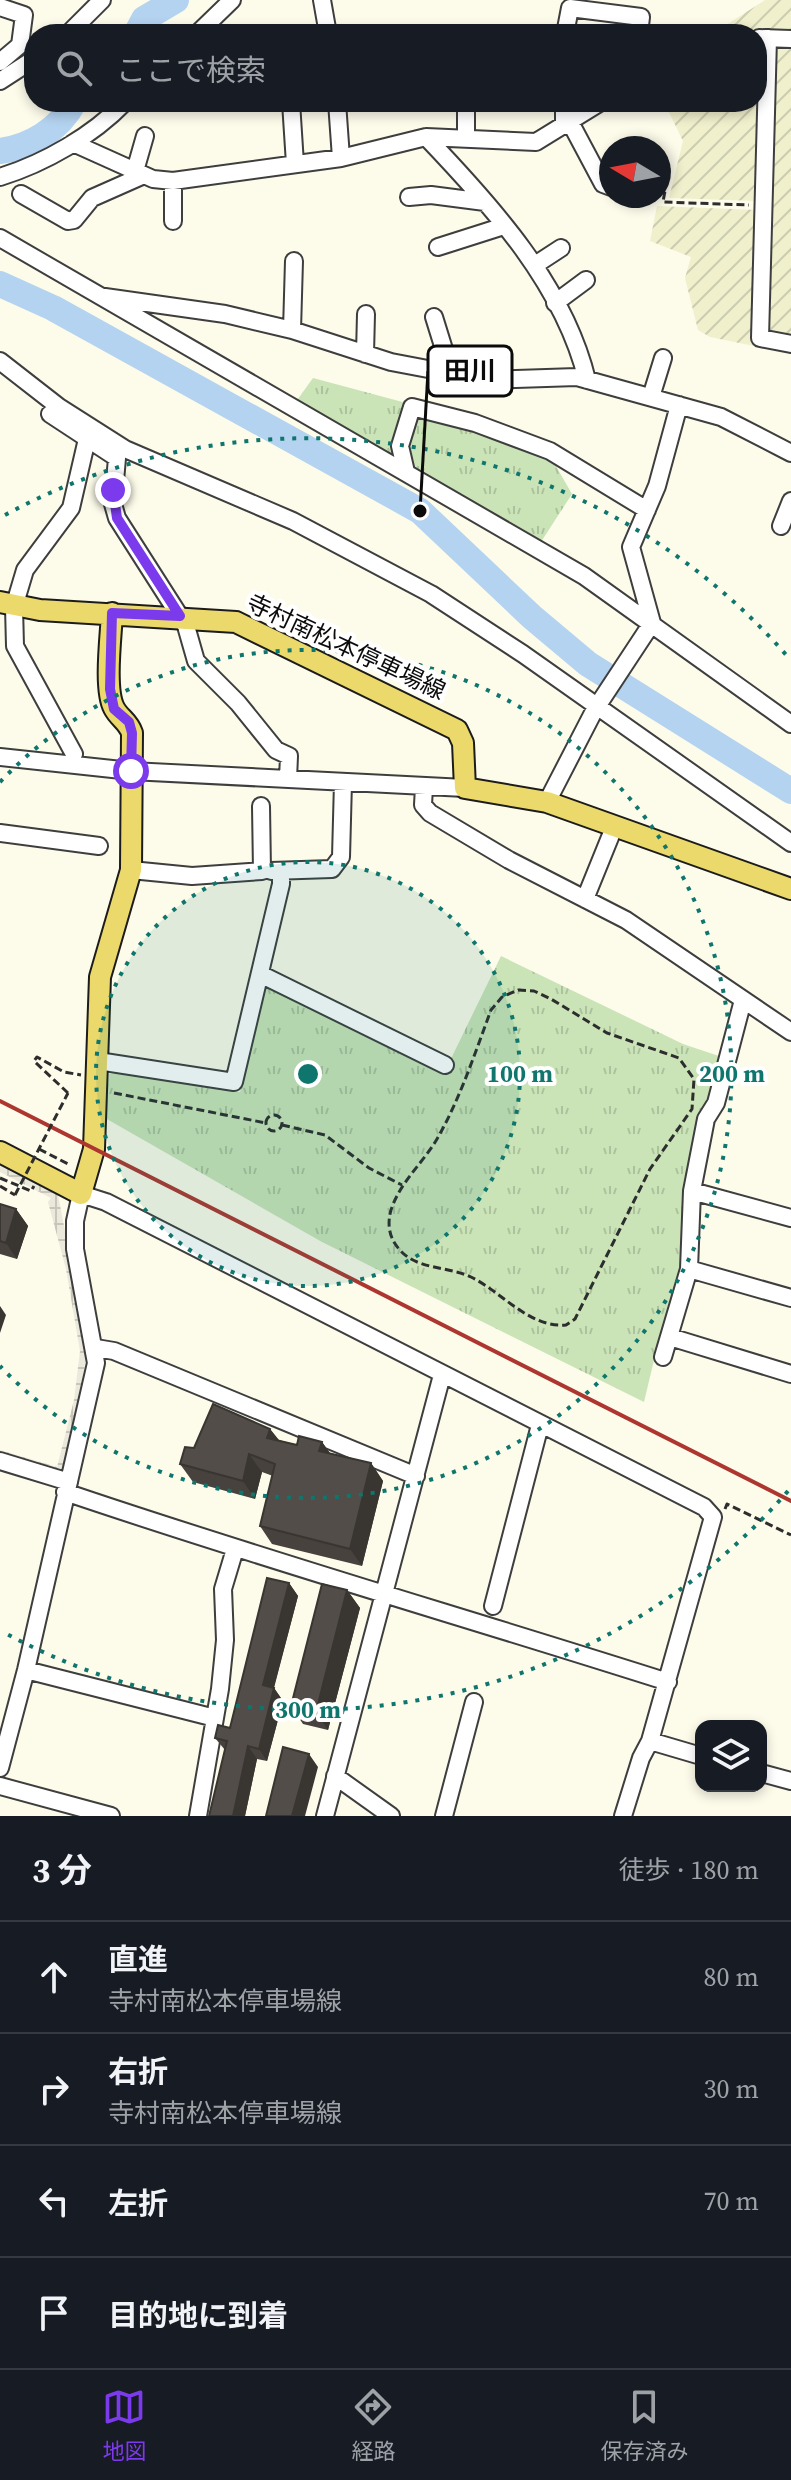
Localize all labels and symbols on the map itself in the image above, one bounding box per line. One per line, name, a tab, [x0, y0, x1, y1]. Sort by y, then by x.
north arrow	[599, 136, 671, 208]
callout: 田川	[428, 346, 512, 396]
text: 田川	[444, 353, 496, 389]
route end	[95, 472, 131, 508]
street label: 寺村南松本停車場線	[241, 586, 451, 707]
route start	[113, 753, 149, 789]
text: 100 m	[487, 1057, 553, 1090]
text: 200 m	[699, 1057, 765, 1090]
centre of rings	[294, 1060, 322, 1088]
text: 300 m	[275, 1693, 341, 1726]

